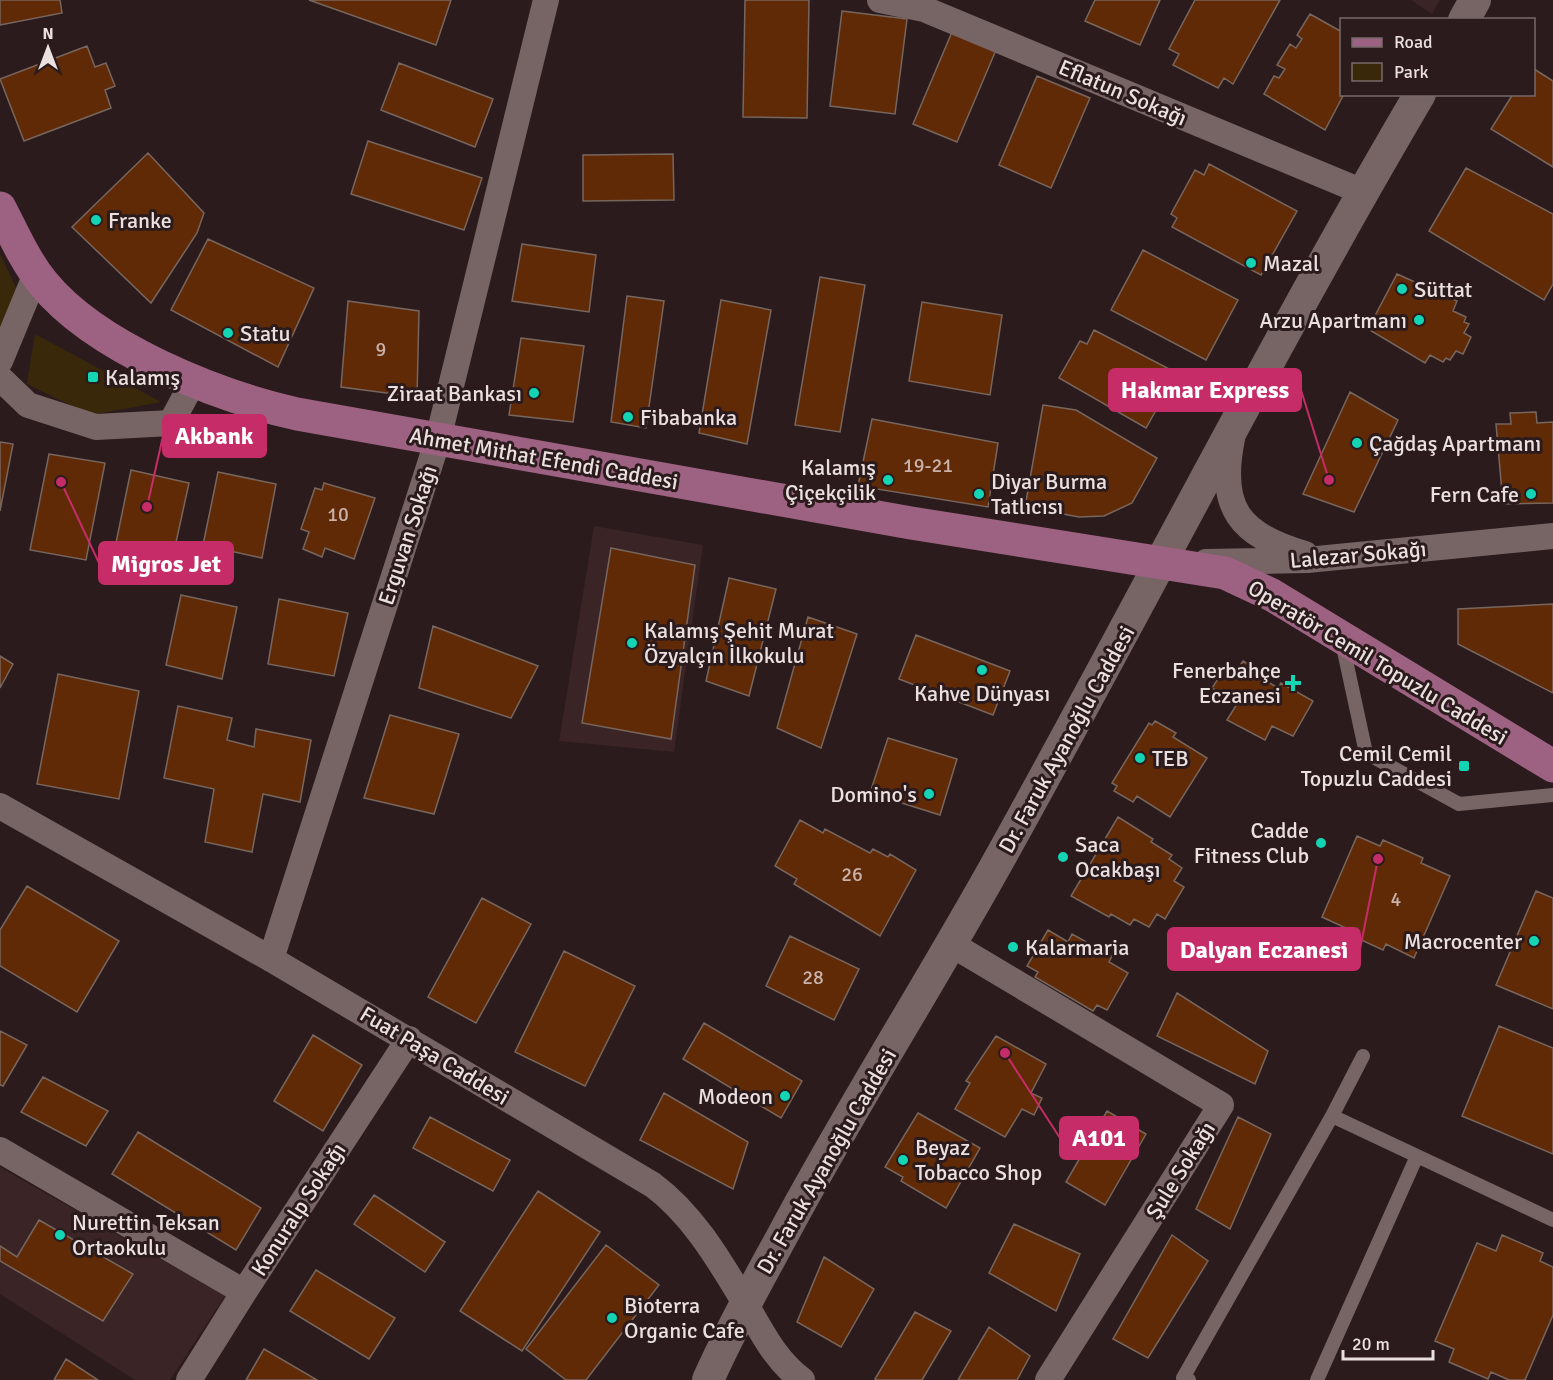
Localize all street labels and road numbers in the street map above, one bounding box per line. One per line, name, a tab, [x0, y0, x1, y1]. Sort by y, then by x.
street label: Eflatun Sokağı	[1055, 53, 1191, 132]
street label: Ahmet Mithat Efendi Caddesi	[407, 422, 680, 495]
street label: Erguvan Sokağı	[372, 462, 443, 608]
street label: Lalezar Sokağı	[1289, 535, 1427, 574]
street label: Operatör Cemil Topuzlu Caddesi	[1243, 574, 1512, 751]
street label: Dr. Faruk Ayanoğlu Caddesi	[993, 621, 1140, 858]
street label: Fuat Paşa Caddesi	[355, 1000, 514, 1111]
street label: Dr. Faruk Ayanoğlu Caddesi	[751, 1044, 902, 1279]
street label: Şule Sokağı	[1140, 1117, 1221, 1224]
street label: Konuralp Sokağı	[245, 1138, 352, 1281]

